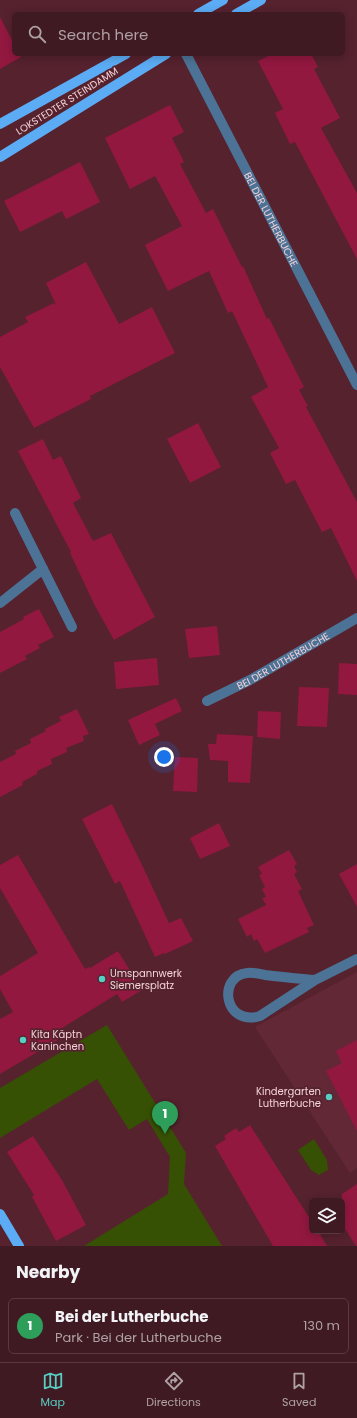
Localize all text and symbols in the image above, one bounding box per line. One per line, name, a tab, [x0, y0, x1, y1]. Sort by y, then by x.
search box	[12, 12, 345, 56]
icon: search	[26, 23, 48, 45]
text: Search here	[58, 24, 148, 45]
street label: LOKSTEDTER STEINDAMM	[13, 63, 121, 139]
street label: BEI DER LUTHERBUCHE	[241, 169, 302, 269]
street label: BEI DER LUTHERBUCHE	[234, 628, 332, 693]
your location	[154, 747, 174, 767]
place label: Umspannwerk Siemersplatz	[110, 966, 183, 993]
marker: Umspannwerk Siemersplatz	[97, 974, 107, 984]
place label: Kita Käptn Kaninchen	[31, 1027, 84, 1054]
marker: Kita Käptn Kaninchen	[18, 1035, 28, 1045]
place label: Kindergarten Lutherbuche	[256, 1084, 321, 1111]
marker: Kindergarten Lutherbuche	[324, 1092, 334, 1102]
pin: 1	[152, 1101, 178, 1134]
map controls	[309, 1198, 345, 1234]
button: layers	[309, 1198, 345, 1234]
text: Nearby	[16, 1260, 80, 1284]
text: Bei der Lutherbuche	[55, 1306, 209, 1327]
text: 1	[28, 1316, 32, 1335]
text: 130 m	[303, 1316, 340, 1335]
text: Park · Bei der Lutherbuche	[55, 1328, 222, 1347]
tab: Map	[41, 1370, 65, 1411]
tab: Directions	[146, 1370, 201, 1411]
tab: Saved	[282, 1370, 316, 1411]

